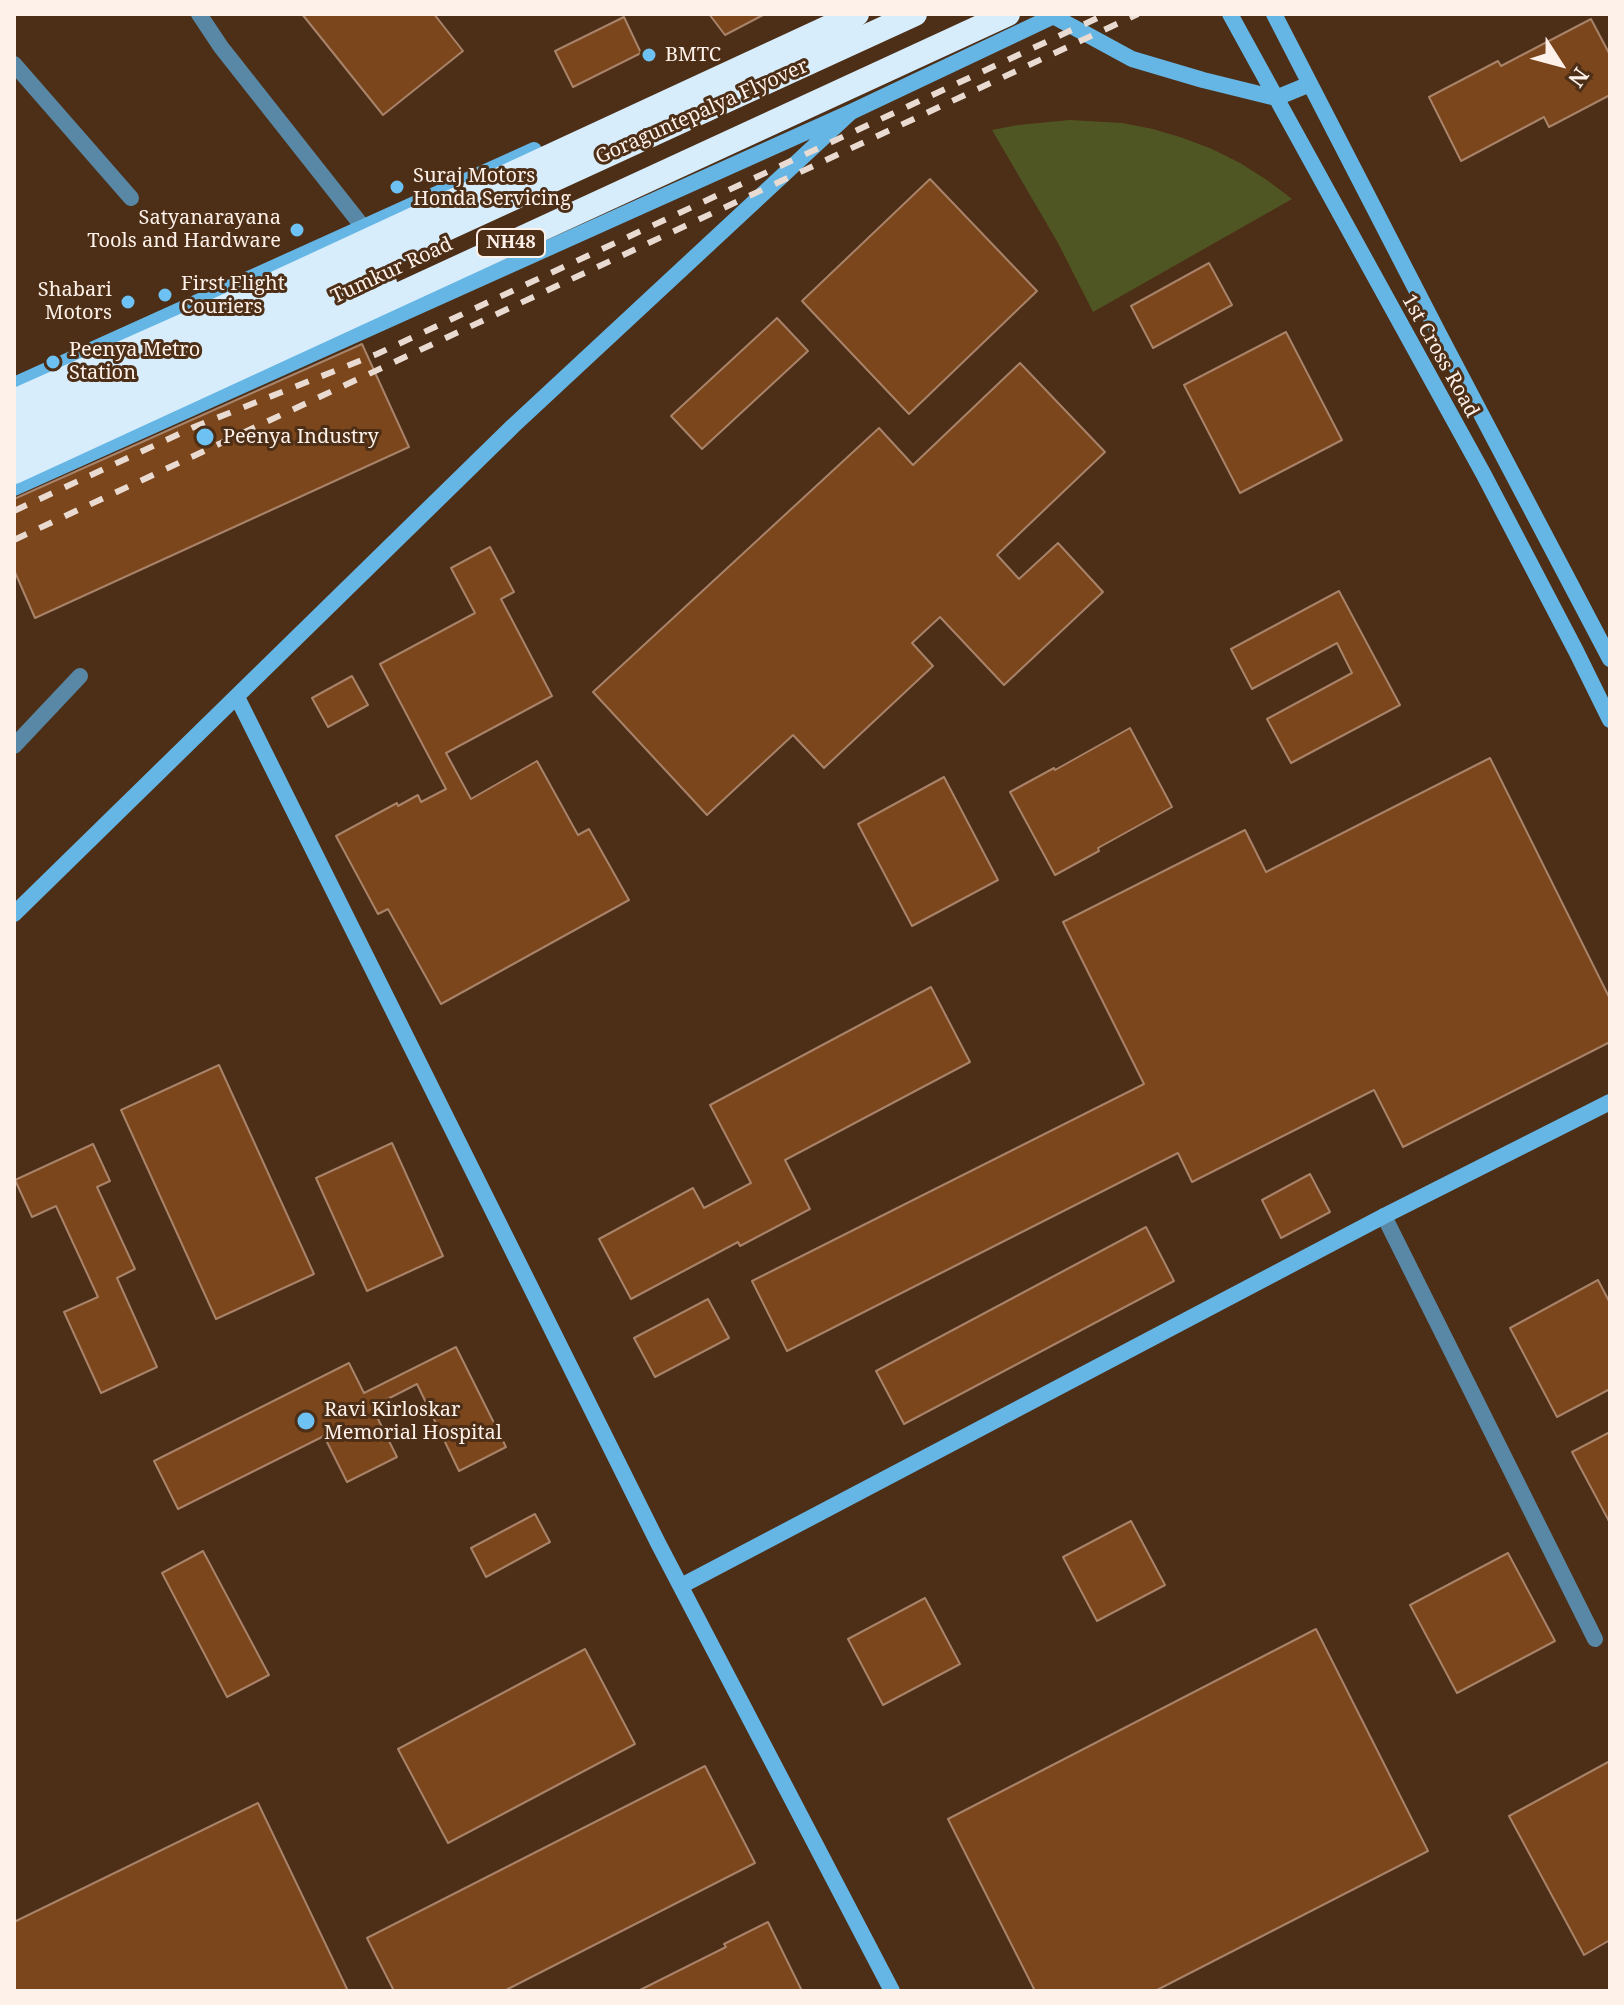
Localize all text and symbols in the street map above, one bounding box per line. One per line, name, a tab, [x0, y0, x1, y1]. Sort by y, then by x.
north arrow	[1520, 24, 1600, 104]
place label: BMTC	[665, 43, 721, 67]
marker: BMTC	[640, 46, 658, 64]
street label: Goraguntepalya Flyover	[592, 54, 812, 170]
text: N	[1562, 62, 1597, 94]
place label: Suraj Motors Honda Servicing	[413, 164, 571, 211]
marker: Suraj Motors Honda Servicing	[388, 178, 406, 196]
place label: Satyanarayana Tools and Hardware	[87, 206, 281, 253]
marker: Satyanarayana Tools and Hardware	[288, 221, 306, 239]
road number: NH48	[477, 229, 545, 257]
street label: Tumkur Road	[328, 232, 456, 310]
place label: First Flight Couriers	[181, 272, 285, 319]
place label: Shabari Motors	[38, 278, 112, 325]
marker: First Flight Couriers	[156, 286, 174, 304]
street label: 1st Cross Road	[1396, 290, 1484, 422]
marker: Shabari Motors	[119, 293, 137, 311]
place label: Peenya Metro Station	[69, 338, 200, 385]
marker: Peenya Metro Station	[44, 353, 62, 371]
place label: Peenya Industry	[223, 425, 379, 449]
marker: Peenya Industry	[194, 426, 216, 448]
place label: Ravi Kirloskar Memorial Hospital	[324, 1398, 502, 1445]
marker: Ravi Kirloskar Memorial Hospital	[295, 1410, 317, 1432]

